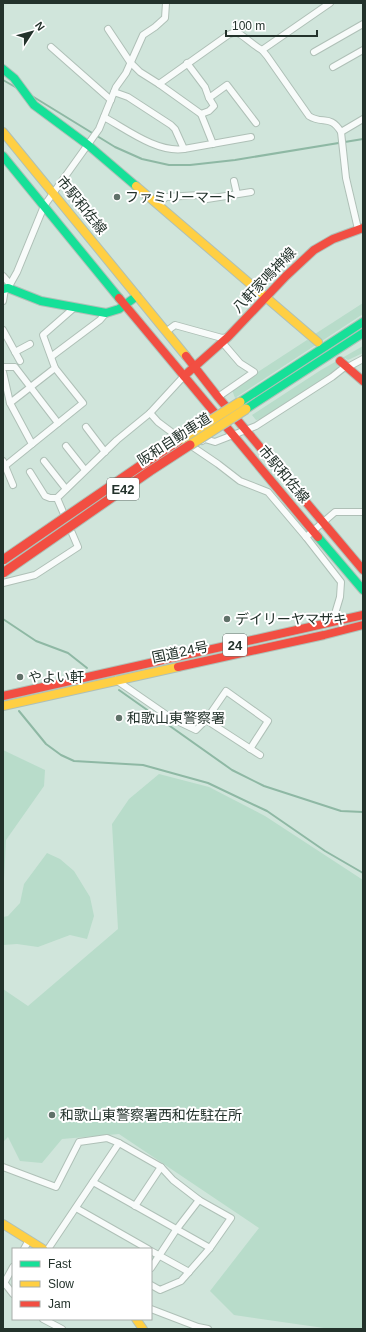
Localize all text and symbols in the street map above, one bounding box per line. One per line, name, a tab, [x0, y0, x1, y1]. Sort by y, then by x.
north arrow	[12, 12, 52, 52]
scale bar	[226, 12, 317, 38]
text: N	[33, 19, 47, 33]
text: 100 m	[232, 19, 265, 33]
street label: 市駅和佐線	[54, 173, 110, 237]
place label: ファミリーマート	[125, 189, 237, 205]
marker: ファミリーマート	[112, 192, 122, 202]
street label: 八軒家鳴神線	[229, 244, 299, 316]
street label: 阪和自動車道	[134, 409, 214, 469]
street label: 市駅和佐線	[255, 442, 313, 506]
road number: E42	[107, 478, 139, 500]
place label: デイリーヤマザキ	[235, 611, 347, 627]
marker: デイリーヤマザキ	[222, 614, 232, 624]
road number: 24	[223, 634, 247, 656]
street label: 国道24号	[150, 638, 210, 666]
place label: やよい軒	[28, 669, 84, 685]
marker: やよい軒	[15, 672, 25, 682]
place label: 和歌山東警察署	[127, 710, 225, 726]
marker: 和歌山東警察署	[114, 713, 124, 723]
place label: 和歌山東警察署西和佐駐在所	[60, 1107, 242, 1123]
marker: 和歌山東警察署西和佐駐在所	[47, 1110, 57, 1120]
legend	[12, 1248, 152, 1320]
text: Fast	[48, 1257, 72, 1271]
text: Slow	[48, 1277, 74, 1291]
text: Jam	[48, 1297, 71, 1311]

